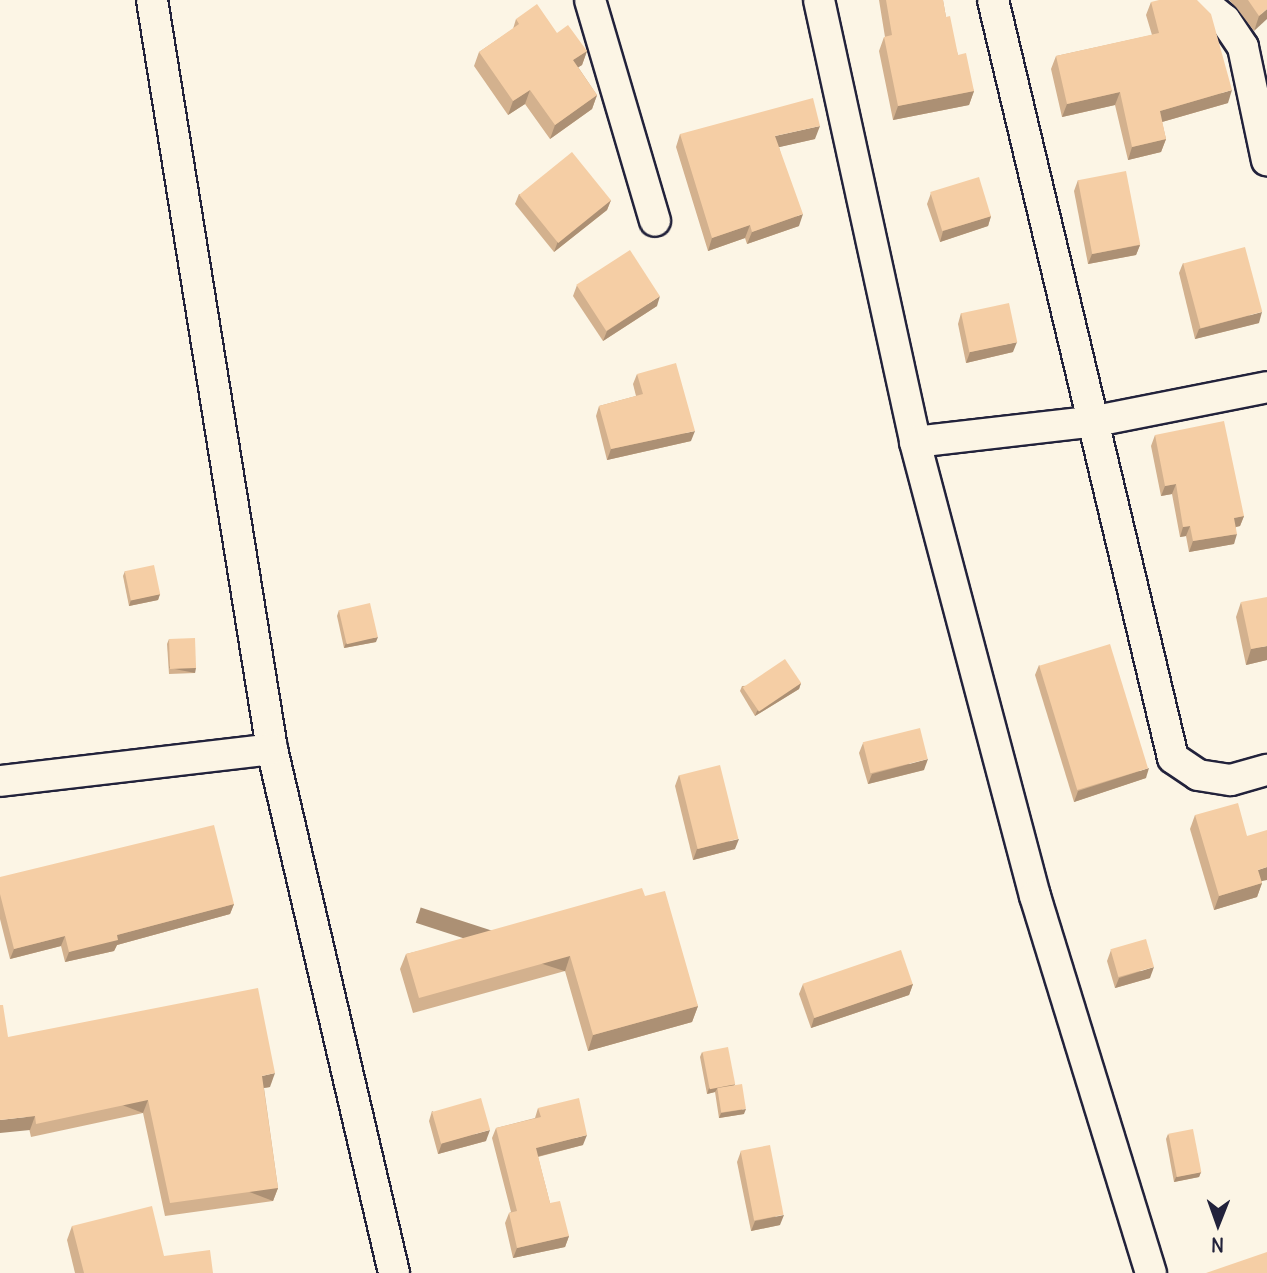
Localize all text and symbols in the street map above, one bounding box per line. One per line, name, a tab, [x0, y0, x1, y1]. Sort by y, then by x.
north arrow	[1183, 1189, 1253, 1259]
text: N	[1211, 1233, 1224, 1257]

